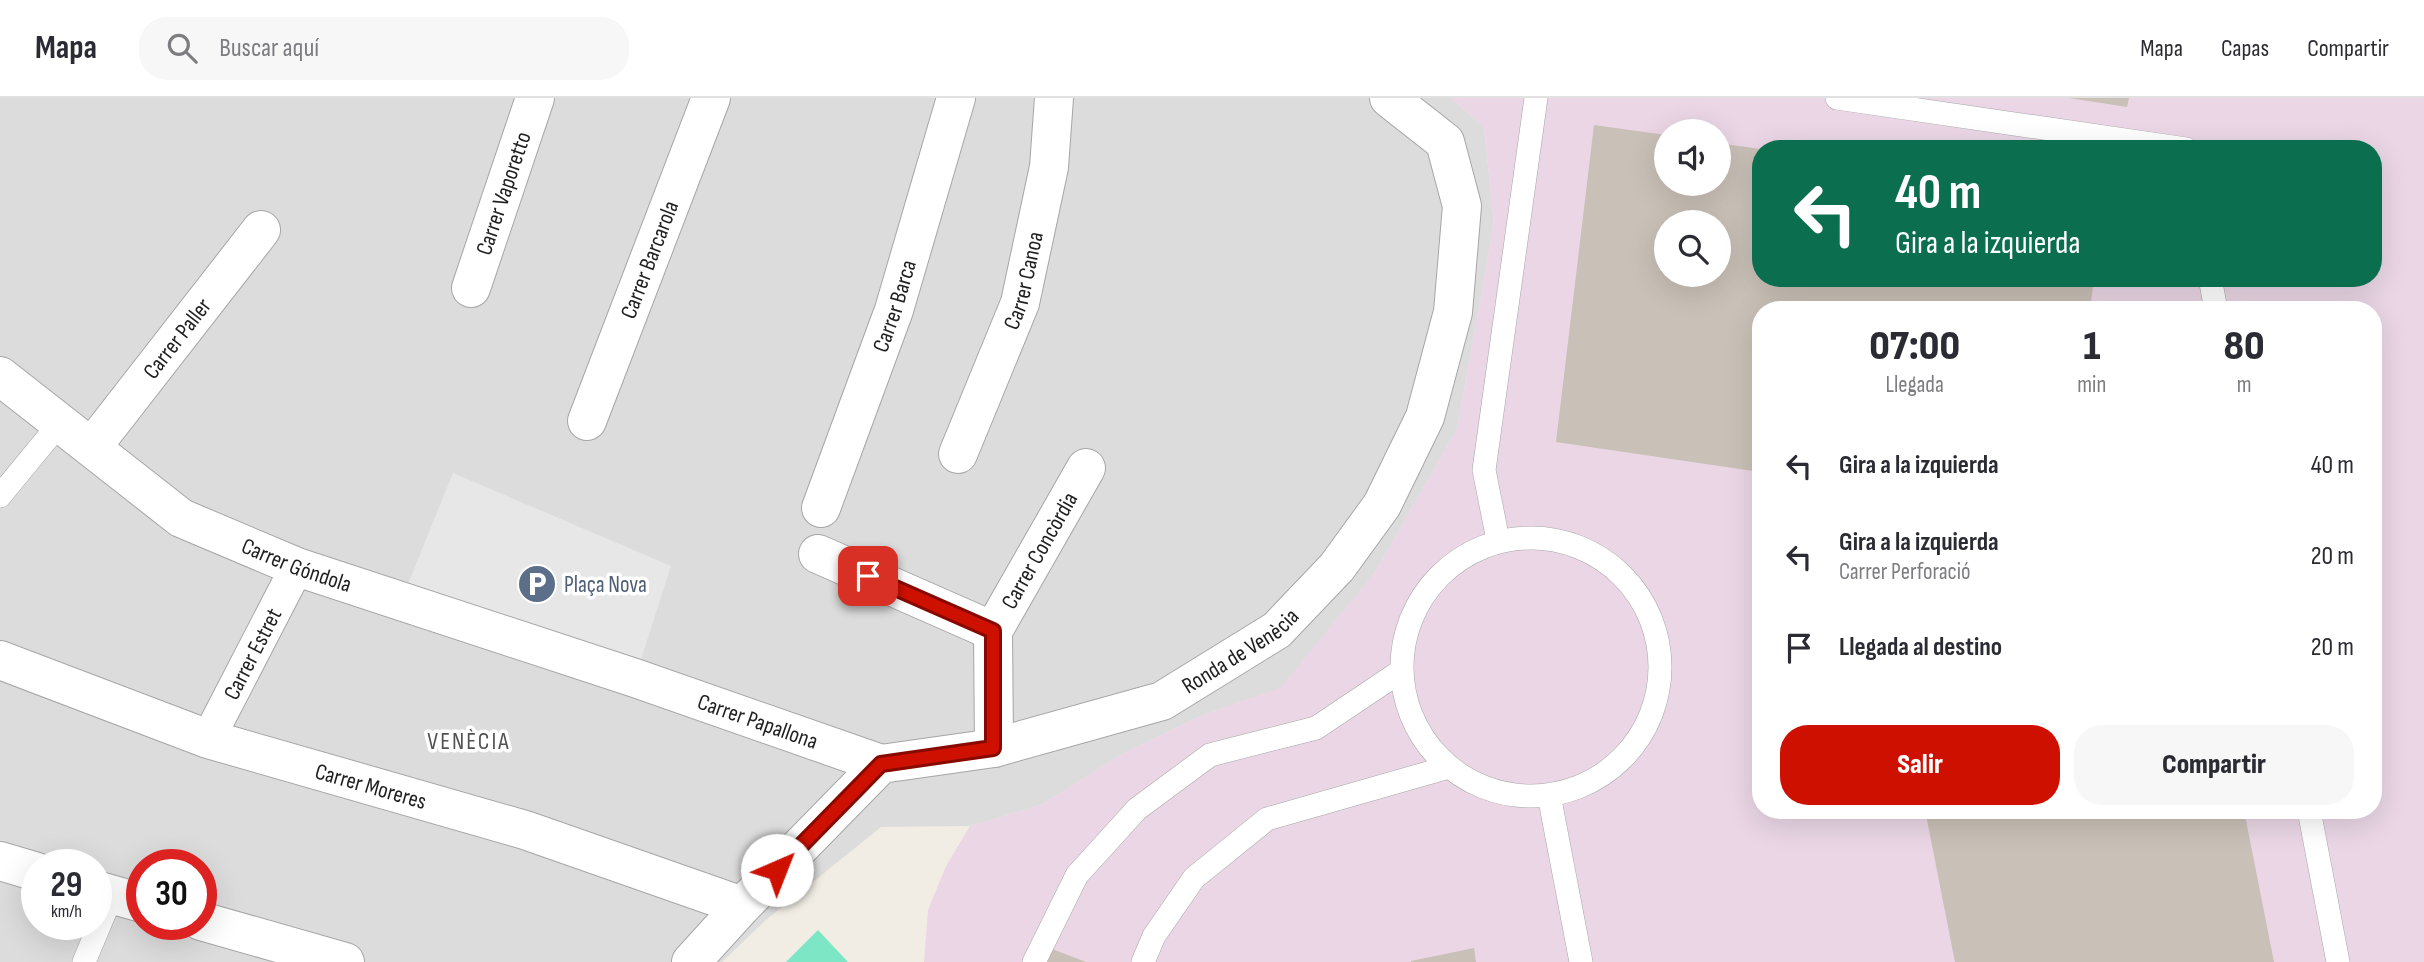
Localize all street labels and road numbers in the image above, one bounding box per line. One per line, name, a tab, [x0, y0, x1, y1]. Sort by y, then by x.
street label: Carrer Vaporetto	[470, 128, 538, 259]
street label: Carrer Barcarola	[615, 197, 685, 323]
street label: Carrer Canoa	[998, 229, 1050, 334]
street label: Carrer Barca	[867, 257, 923, 356]
street label: Carrer Paller	[137, 292, 218, 385]
street label: Carrer Concòrdia	[996, 487, 1084, 614]
street label: Carrer Góndola	[237, 532, 355, 599]
street label: Ronda de Venècia	[1177, 603, 1305, 700]
street label: Carrer Estret	[218, 604, 288, 705]
street label: Carrer Papallona	[694, 688, 821, 756]
street label: Carrer Moreres	[312, 757, 430, 816]

